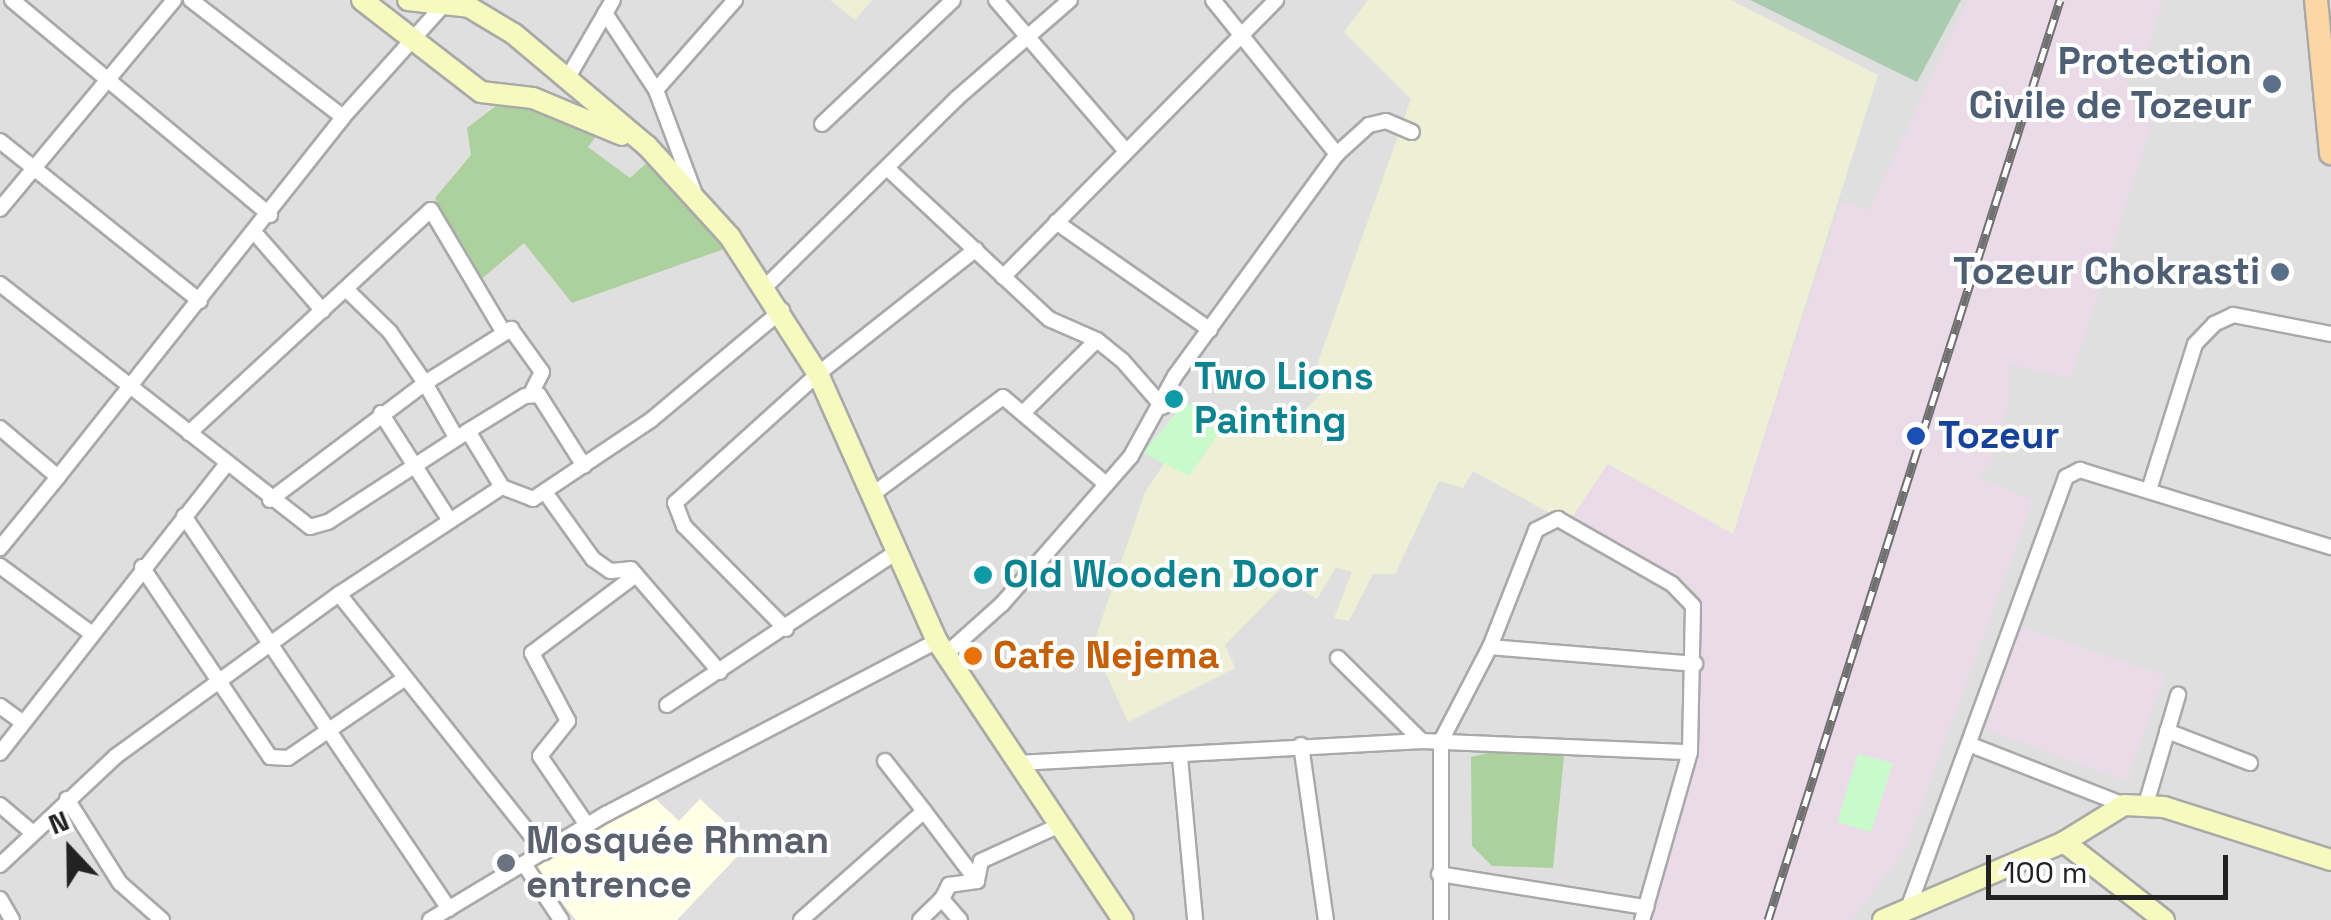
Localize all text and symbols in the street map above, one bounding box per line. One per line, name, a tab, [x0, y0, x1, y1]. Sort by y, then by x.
place label: Protection Civile de Tozeur	[1967, 39, 2252, 128]
marker: Protection Civile de Tozeur	[2261, 73, 2283, 95]
place label: Tozeur Chokrasti	[1953, 249, 2260, 295]
marker: Tozeur Chokrasti	[2269, 261, 2291, 283]
place label: Two Lions Painting	[1194, 354, 1374, 444]
marker: Two Lions Painting	[1163, 388, 1185, 410]
place label: Tozeur	[1938, 413, 2059, 459]
marker: Tozeur	[1903, 423, 1929, 449]
place label: Old Wooden Door	[1003, 552, 1319, 598]
marker: Old Wooden Door	[972, 564, 994, 586]
place label: Cafe Nejema	[993, 633, 1220, 679]
marker: Cafe Nejema	[962, 645, 984, 667]
north arrow	[20, 800, 120, 900]
text: N	[43, 802, 74, 842]
place label: Mosquée Rhman entrence	[526, 818, 829, 908]
scale bar	[1991, 835, 2234, 897]
marker: Mosquée Rhman entrence	[495, 852, 517, 874]
text: 100 m	[2003, 853, 2088, 892]

